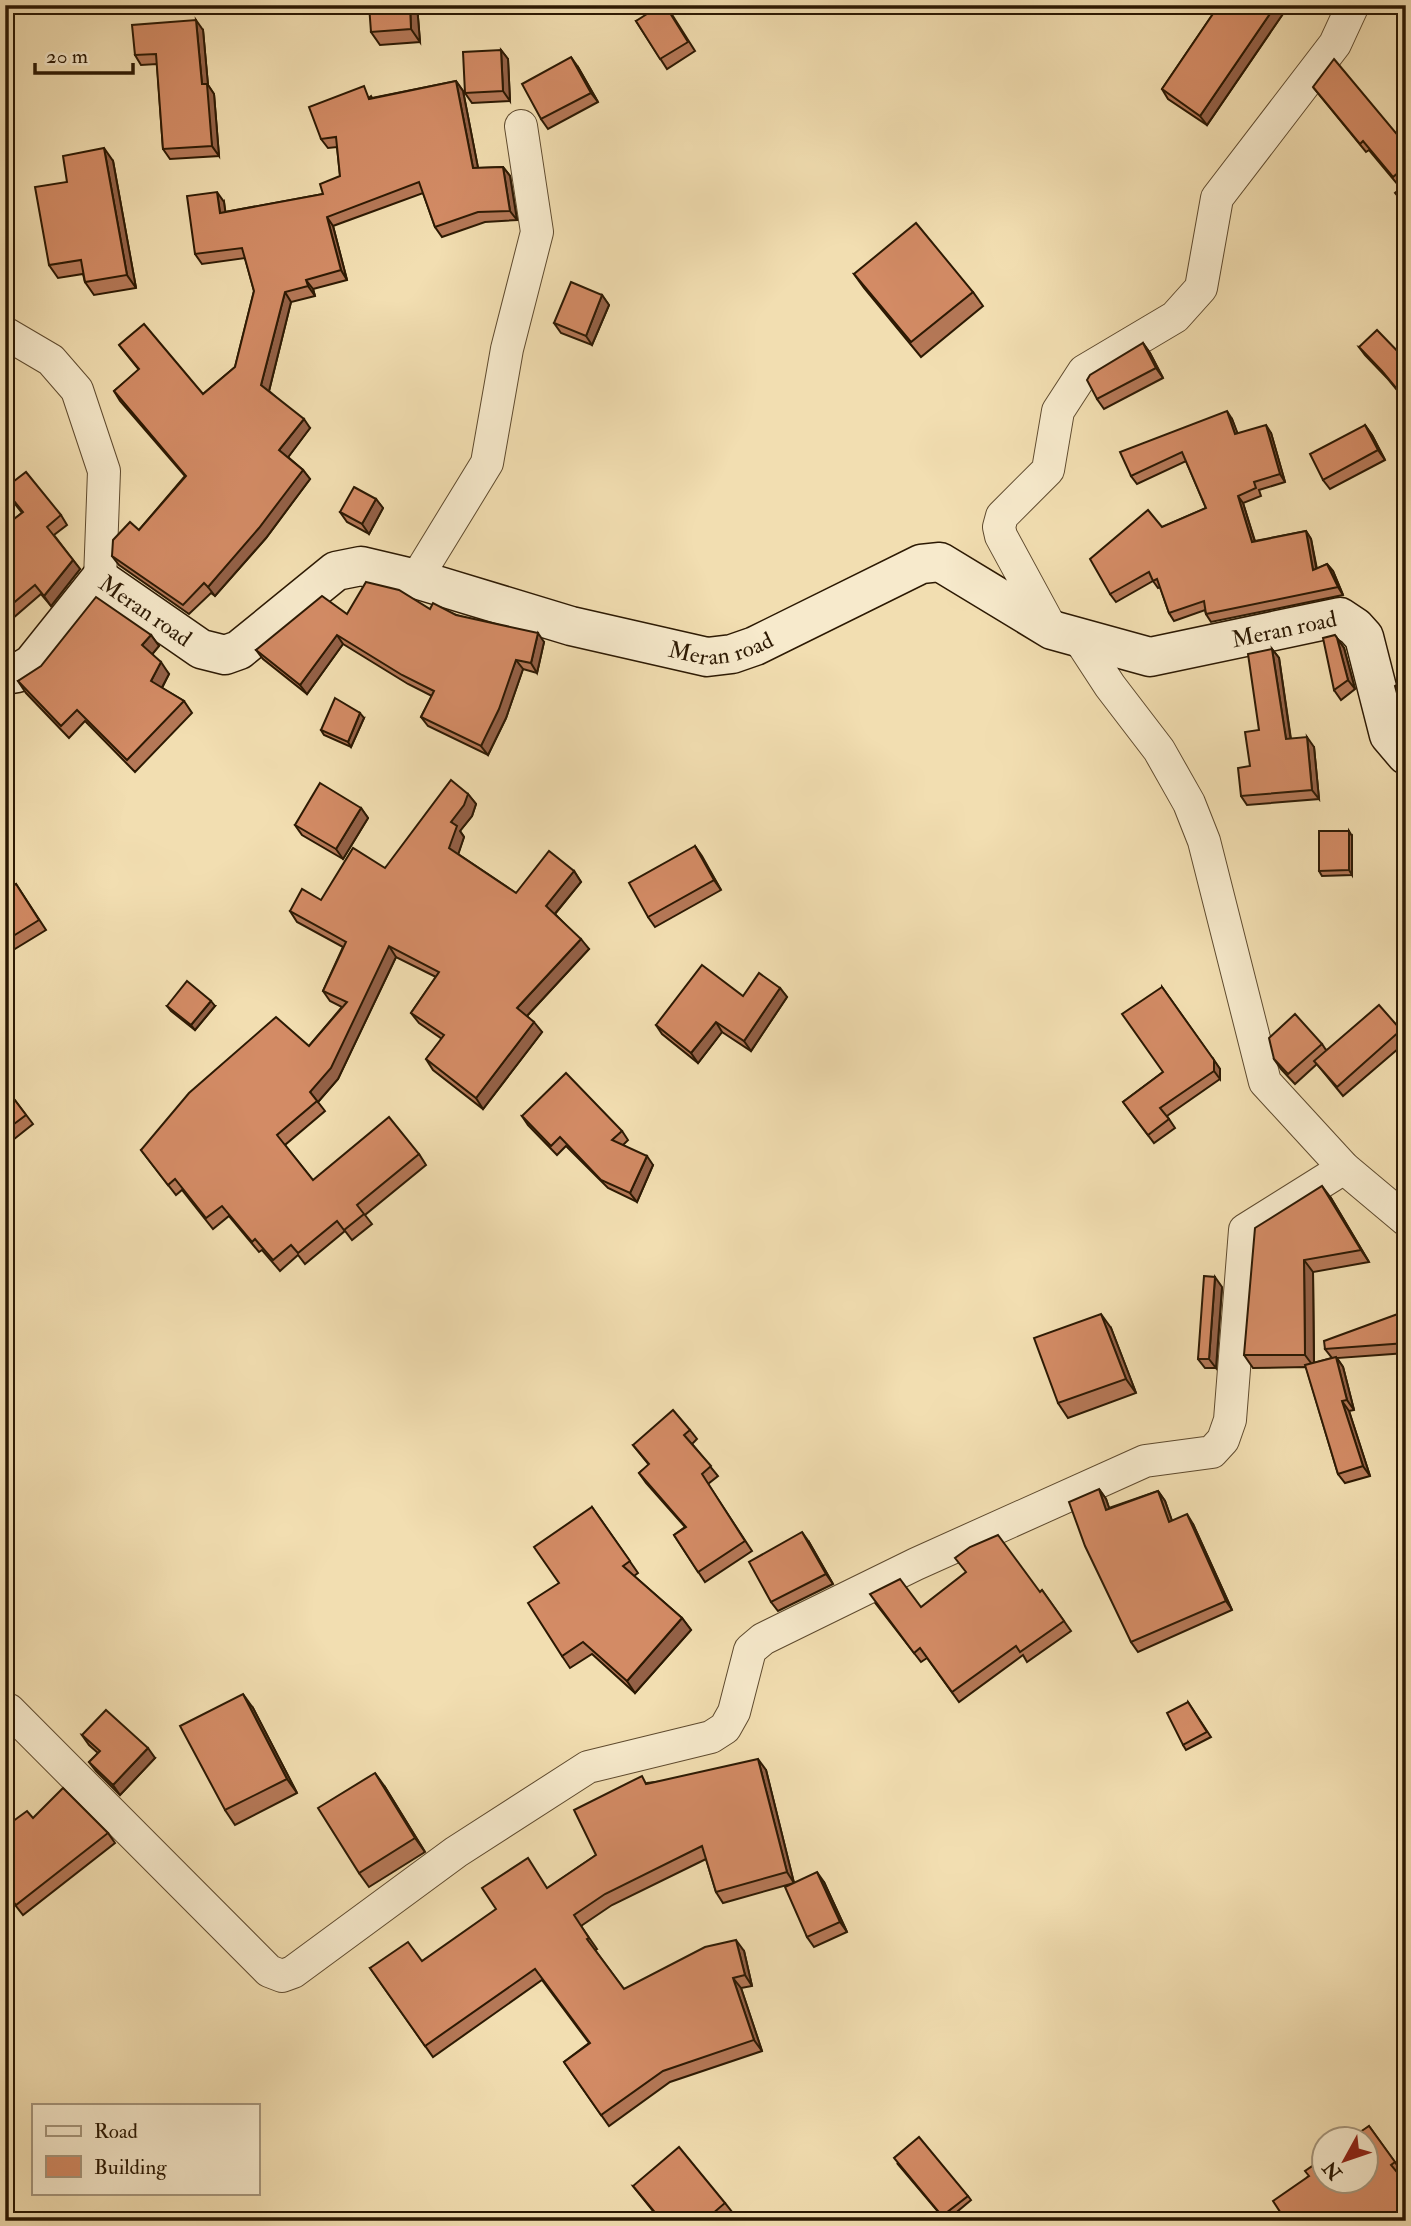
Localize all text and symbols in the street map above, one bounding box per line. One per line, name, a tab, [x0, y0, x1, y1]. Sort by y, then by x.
scale bar	[35, 32, 133, 76]
text: 20 m	[46, 43, 88, 70]
street label: Meran road	[93, 569, 197, 653]
street label: Meran road	[1229, 604, 1339, 654]
street label: Meran road	[666, 625, 778, 672]
legend	[32, 2104, 259, 2194]
text: Road	[94, 2118, 139, 2145]
north arrow	[1310, 2124, 1380, 2194]
text: Building	[94, 2154, 167, 2181]
text: N	[1317, 2155, 1348, 2185]

